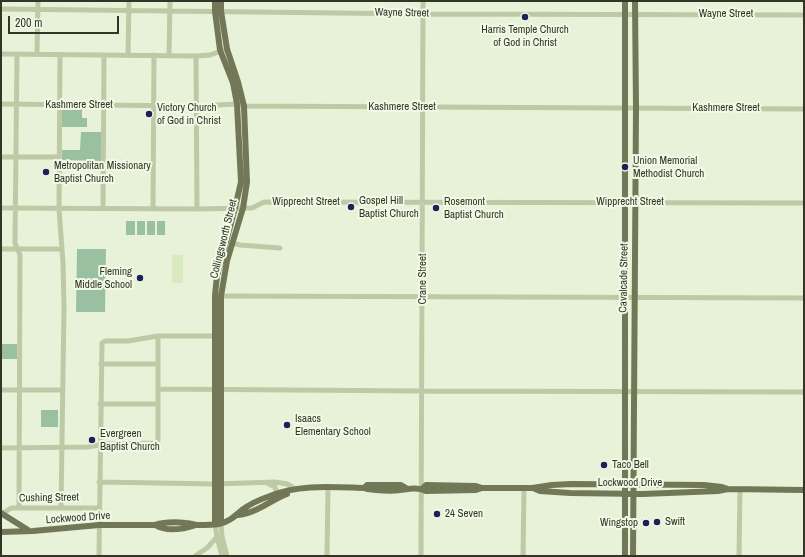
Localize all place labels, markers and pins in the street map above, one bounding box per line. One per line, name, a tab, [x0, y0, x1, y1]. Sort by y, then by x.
marker: Harris Temple Church of God in Christ	[520, 12, 530, 22]
place label: Harris Temple Church of God in Christ	[481, 23, 569, 49]
place label: Victory Church of God in Christ	[157, 101, 221, 127]
marker: Victory Church of God in Christ	[144, 109, 154, 119]
place label: Union Memorial Methodist Church	[633, 154, 704, 180]
place label: Metropolitan Missionary Baptist Church	[54, 159, 151, 185]
marker: Union Memorial Methodist Church	[620, 162, 630, 172]
marker: Metropolitan Missionary Baptist Church	[41, 167, 51, 177]
place label: Gospel Hill Baptist Church	[359, 194, 419, 220]
place label: Rosemont Baptist Church	[444, 195, 504, 221]
marker: Gospel Hill Baptist Church	[346, 202, 356, 212]
marker: Rosemont Baptist Church	[431, 203, 441, 213]
place label: Fleming Middle School	[75, 265, 132, 291]
marker: Fleming Middle School	[135, 273, 145, 283]
place label: Isaacs Elementary School	[295, 412, 371, 438]
marker: Isaacs Elementary School	[282, 420, 292, 430]
place label: Evergreen Baptist Church	[100, 427, 160, 453]
marker: Evergreen Baptist Church	[87, 435, 97, 445]
place label: Taco Bell	[612, 458, 649, 472]
marker: Taco Bell	[599, 460, 609, 470]
place label: 24 Seven	[445, 507, 483, 521]
marker: 24 Seven	[432, 509, 442, 519]
place label: Swift	[665, 515, 685, 529]
place label: Wingstop	[600, 516, 638, 530]
marker: Swift	[652, 517, 662, 527]
marker: Wingstop	[641, 518, 651, 528]

